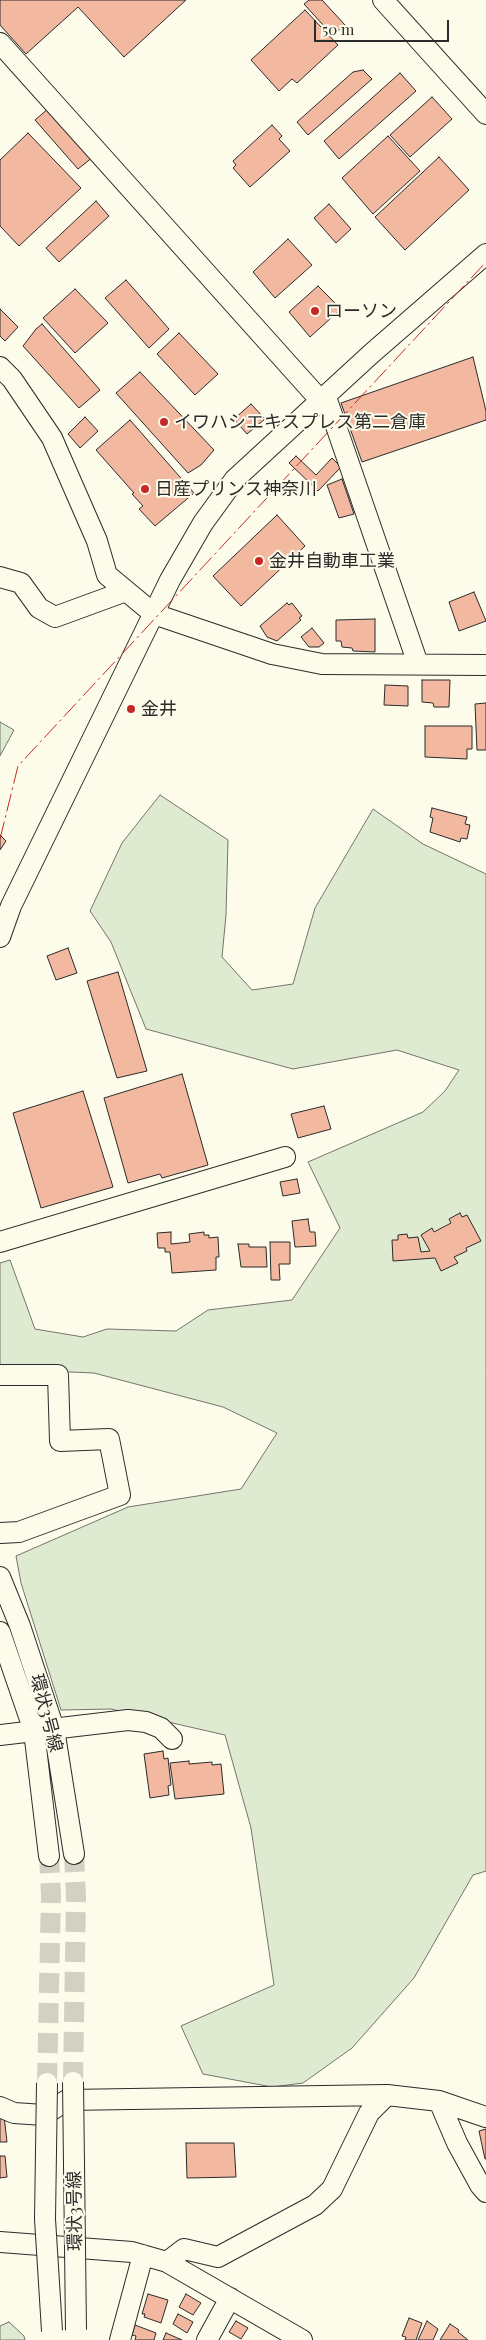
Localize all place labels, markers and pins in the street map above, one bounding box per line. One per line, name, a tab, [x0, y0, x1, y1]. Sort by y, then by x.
place label: ローソン	[325, 300, 397, 322]
marker: ローソン	[309, 305, 321, 317]
place label: イワハシエキスプレス第二倉庫	[174, 411, 426, 433]
marker: イワハシエキスプレス第二倉庫	[158, 416, 170, 428]
place label: 日産プリンス神奈川	[155, 478, 317, 500]
marker: 日産プリンス神奈川	[139, 483, 151, 495]
place label: 金井自動車工業	[269, 550, 395, 572]
marker: 金井自動車工業	[253, 555, 265, 567]
place label: 金井	[141, 698, 177, 720]
marker: 金井	[125, 703, 137, 715]

